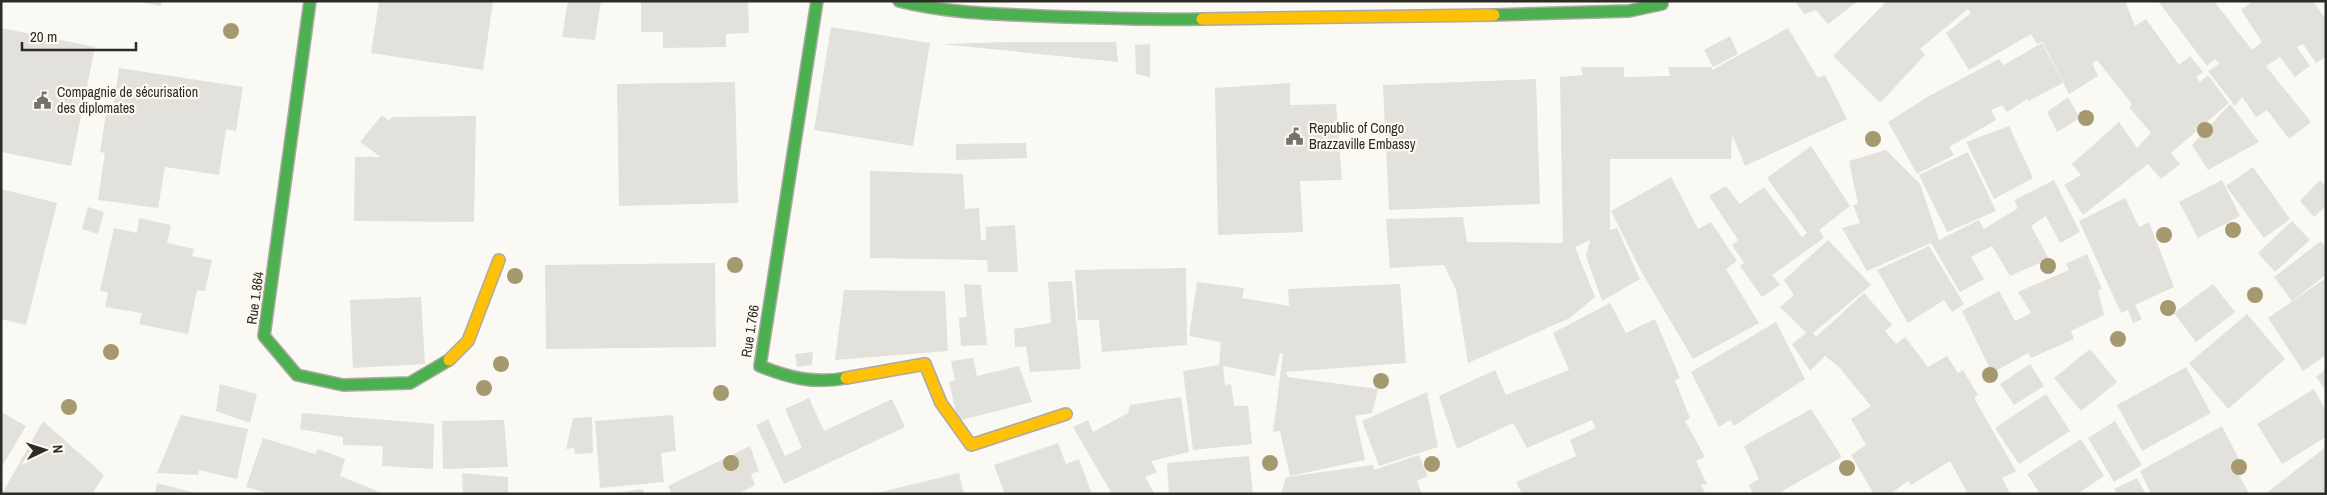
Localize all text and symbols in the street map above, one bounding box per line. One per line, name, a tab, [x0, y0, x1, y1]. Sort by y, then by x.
scale bar	[22, 20, 136, 52]
text: 20 m	[30, 26, 57, 47]
place label: Compagnie de sécurisation des diplomates	[57, 83, 198, 117]
public building icon: Compagnie de sécurisation des diplomates	[33, 90, 53, 110]
place label: Republic of Congo Brazzaville Embassy	[1309, 119, 1416, 153]
public building icon: Republic of Congo Brazzaville Embassy	[1285, 126, 1305, 146]
street label: Rue 1.864	[242, 270, 268, 325]
street label: Rue 1.766	[737, 303, 763, 359]
north arrow	[20, 425, 70, 475]
text: N	[49, 444, 67, 454]

